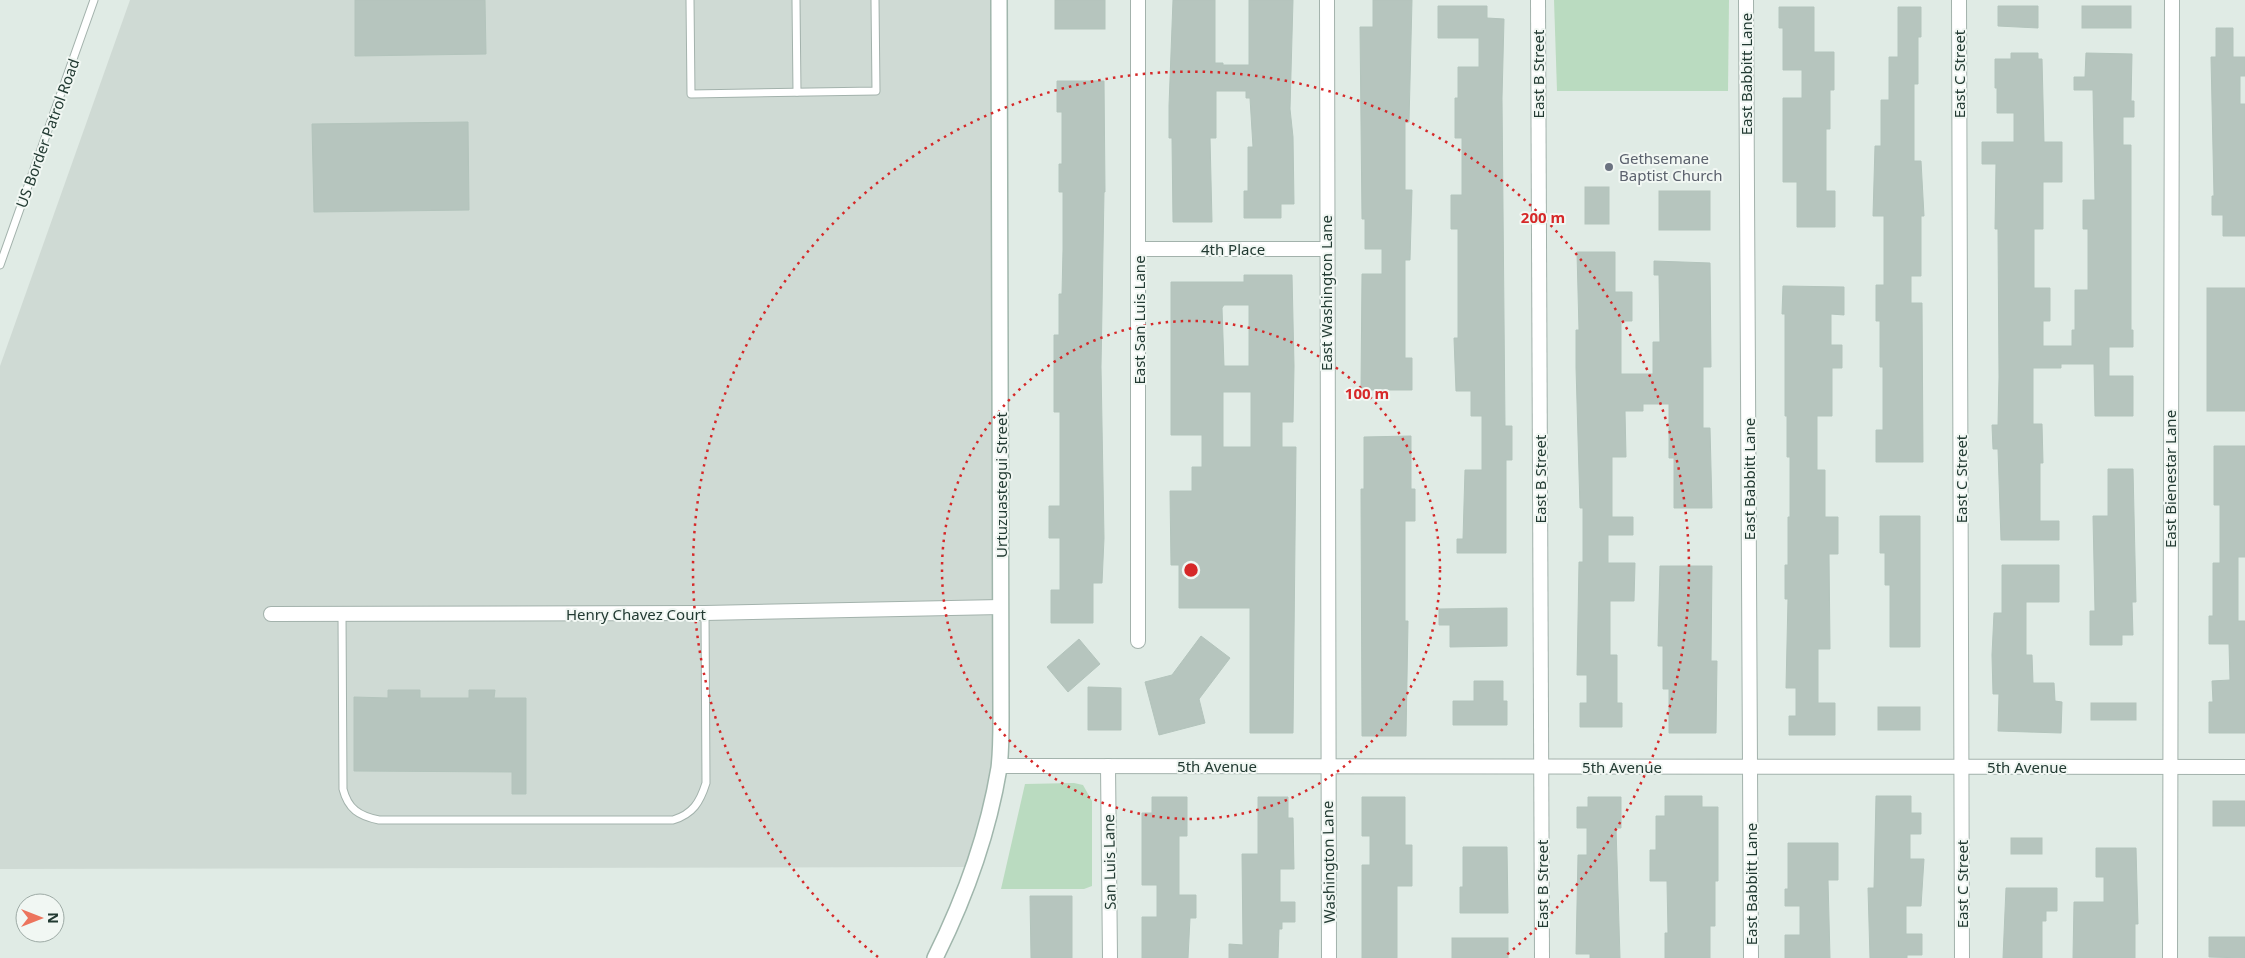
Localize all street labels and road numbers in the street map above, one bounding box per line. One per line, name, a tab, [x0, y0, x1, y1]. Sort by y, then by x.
street label: East Babbitt Lane	[1736, 13, 1756, 135]
street label: East B Street	[1528, 29, 1548, 118]
street label: East C Street	[1949, 29, 1969, 118]
street label: US Border Patrol Road	[11, 56, 83, 210]
street label: East Washington Lane	[1316, 215, 1336, 371]
street label: 4th Place	[1201, 239, 1265, 259]
street label: East San Luis Lane	[1129, 255, 1149, 385]
street label: East Bienestar Lane	[2160, 410, 2180, 548]
street label: Urtuzuastegui Street	[991, 412, 1011, 558]
street label: East Babbitt Lane	[1739, 418, 1759, 540]
street label: East B Street	[1530, 434, 1550, 523]
street label: East C Street	[1951, 434, 1971, 523]
street label: Henry Chavez Court	[566, 604, 707, 624]
street label: 5th Avenue	[1177, 756, 1257, 776]
street label: 5th Avenue	[1582, 757, 1662, 777]
street label: 5th Avenue	[1987, 757, 2067, 777]
street label: Washington Lane	[1317, 801, 1339, 923]
street label: San Luis Lane	[1098, 814, 1120, 910]
street label: East Babbitt Lane	[1741, 823, 1761, 945]
street label: East B Street	[1532, 839, 1552, 928]
street label: East C Street	[1952, 839, 1972, 928]

